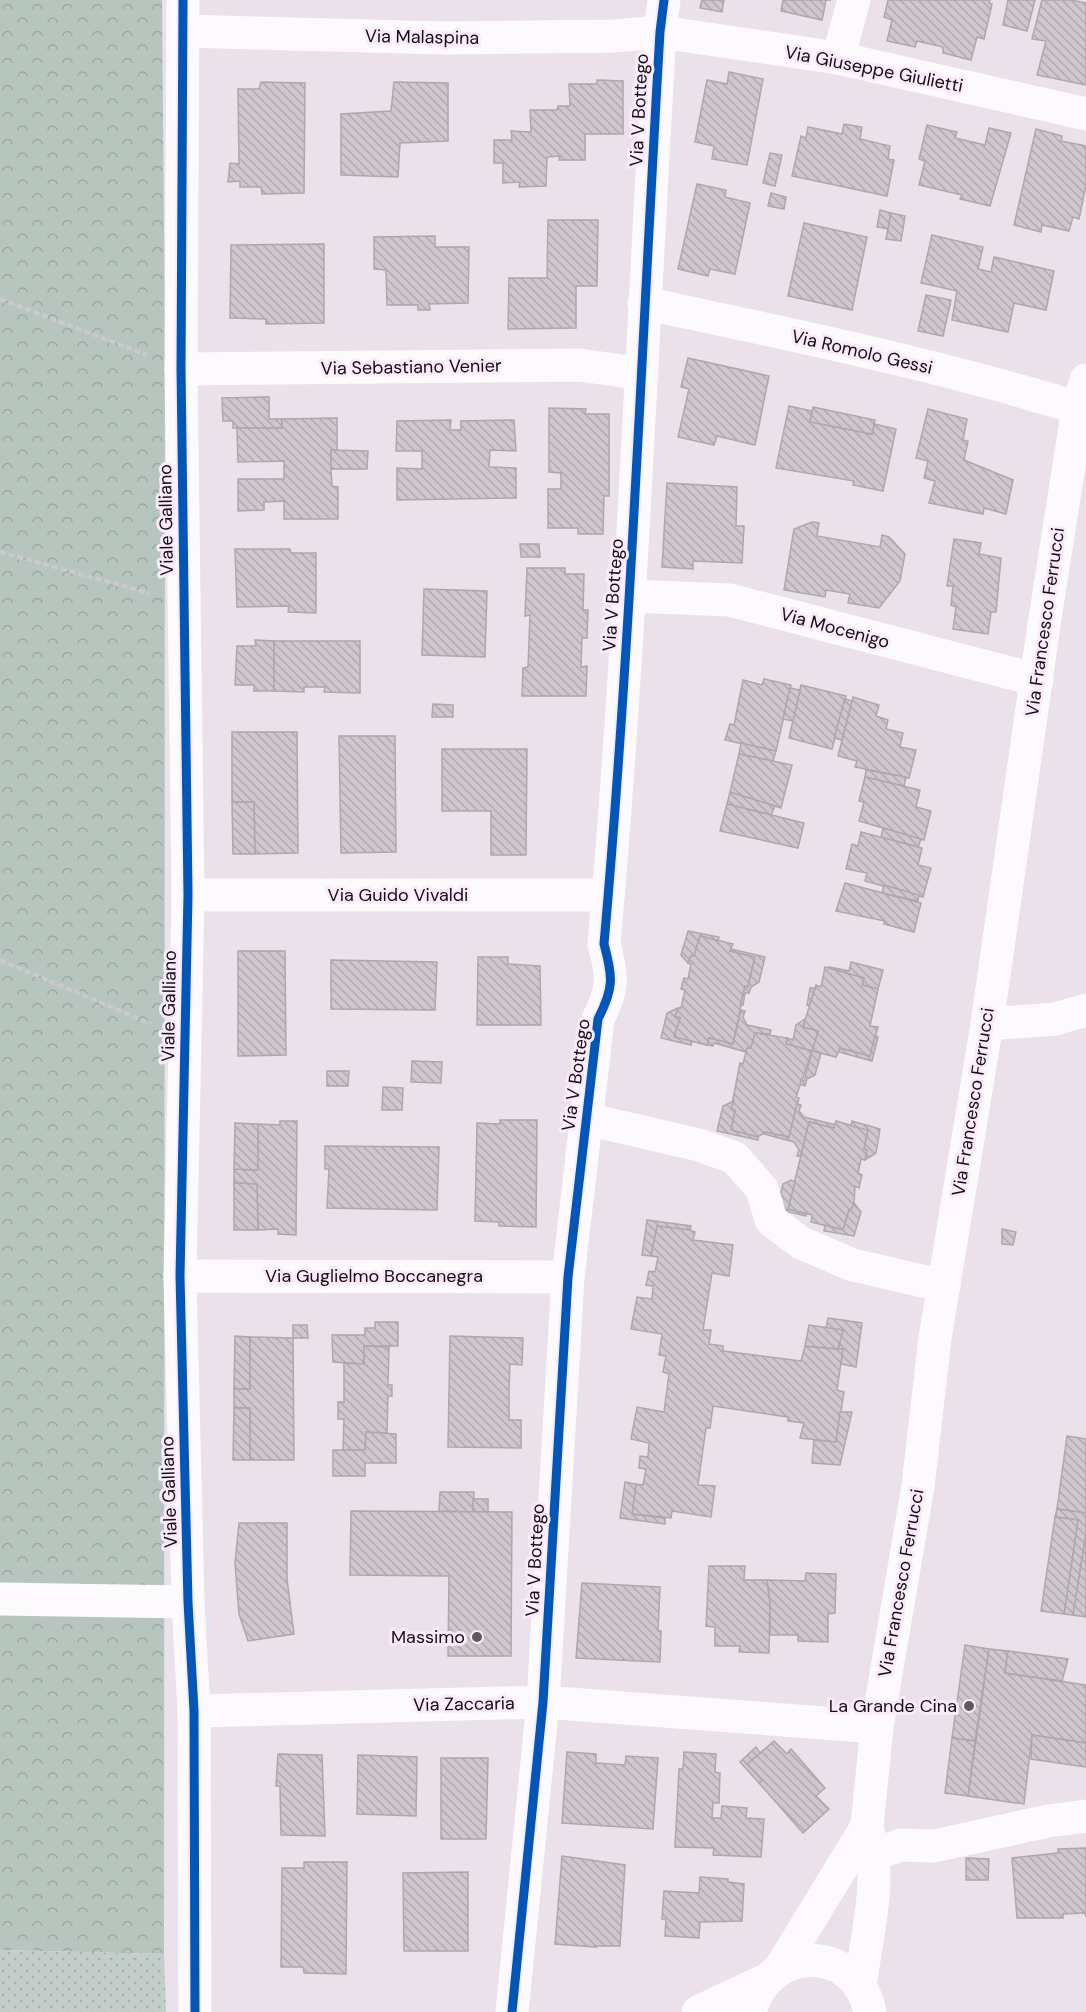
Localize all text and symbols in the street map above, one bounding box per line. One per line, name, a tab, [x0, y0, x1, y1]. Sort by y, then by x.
street label: Via Malaspina	[365, 24, 479, 50]
street label: Via Giuseppe Giulietti	[783, 40, 965, 98]
street label: Via V Bottego	[624, 53, 654, 167]
street label: Via Romolo Gessi	[789, 324, 935, 380]
street label: Via Sebastiano Venier	[320, 353, 502, 381]
street label: Viale Galliano	[153, 464, 179, 576]
street label: Via Francesco Ferrucci	[1020, 526, 1070, 718]
street label: Via V Bottego	[597, 538, 629, 652]
street label: Via Mocenigo	[778, 602, 892, 654]
street label: Via Guido Vivaldi	[328, 883, 468, 907]
street label: Viale Galliano	[156, 950, 182, 1062]
street label: Via Francesco Ferrucci	[946, 1006, 1000, 1198]
street label: Via V Bottego	[556, 1017, 596, 1133]
street label: Via Guglielmo Boccanegra	[265, 1264, 483, 1288]
street label: Viale Galliano	[155, 1436, 183, 1548]
street label: Via Francesco Ferrucci	[873, 1487, 929, 1679]
street label: Via V Bottego	[520, 1503, 550, 1617]
place label: Massimo	[391, 1625, 465, 1649]
marker: Massimo	[470, 1630, 484, 1644]
street label: Via Zaccaria	[413, 1691, 515, 1717]
place label: La Grande Cina	[829, 1694, 957, 1718]
marker: La Grande Cina	[962, 1699, 976, 1713]

